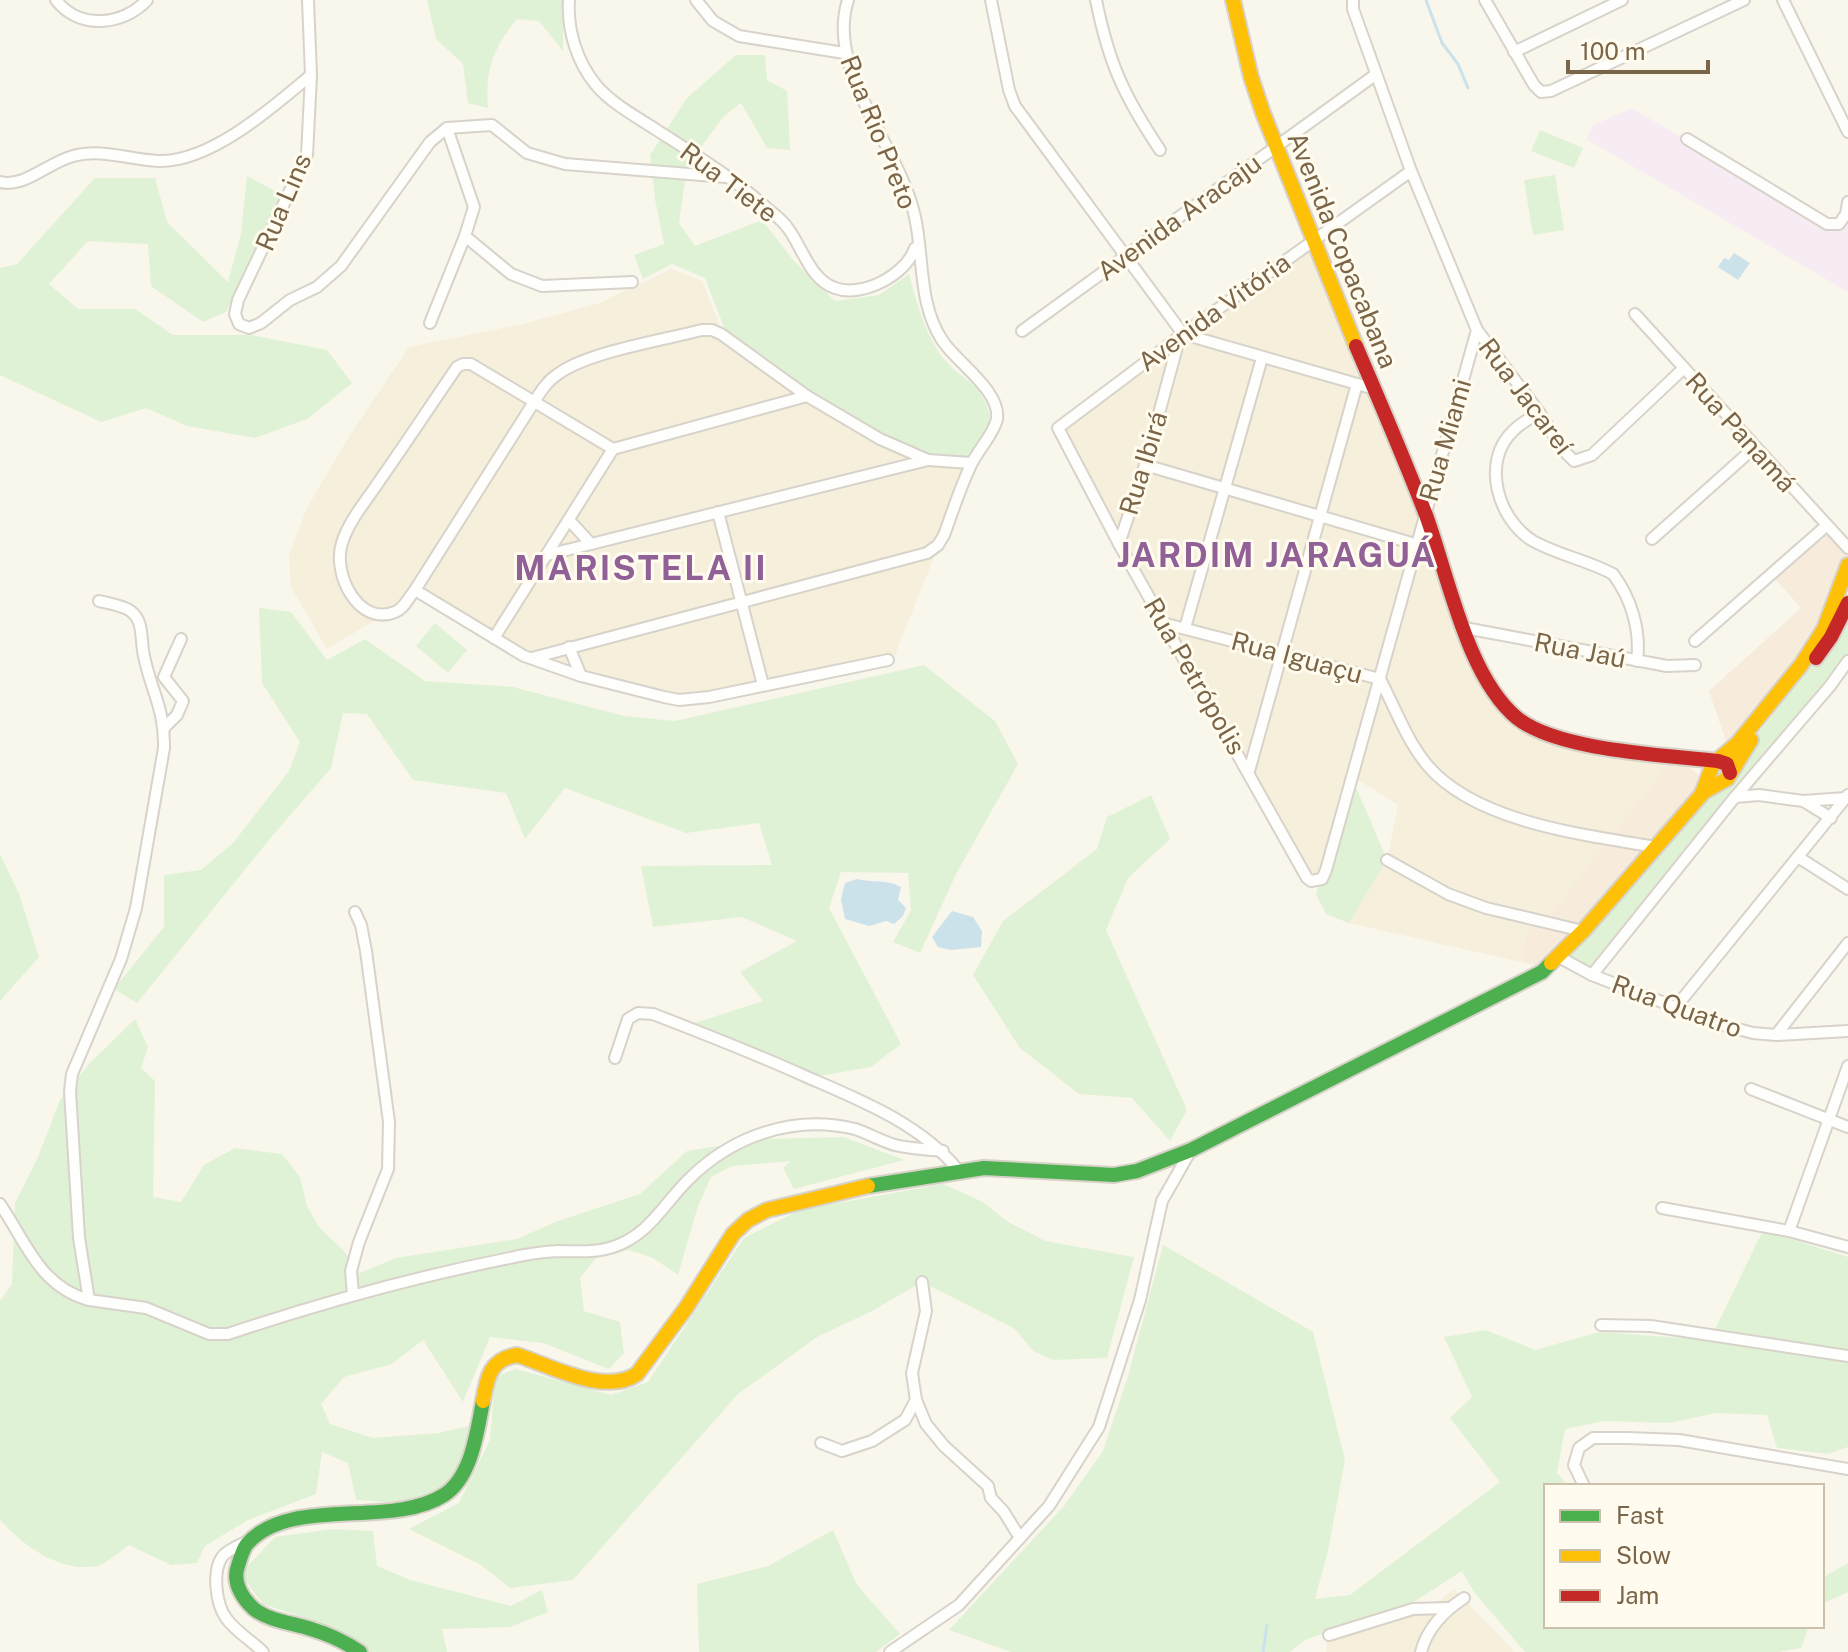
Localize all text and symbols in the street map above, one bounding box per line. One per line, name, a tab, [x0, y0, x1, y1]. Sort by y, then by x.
scale bar	[1568, 24, 1708, 74]
text: 100 m	[1580, 37, 1646, 65]
street label: Rua Rio Preto	[834, 51, 924, 213]
street label: Avenida Copacabana	[1281, 127, 1405, 373]
street label: Rua Tiete	[674, 135, 784, 229]
street label: Avenida Aracaju	[1091, 147, 1267, 287]
street label: Rua Lins	[249, 149, 317, 255]
street label: Avenida Vitória	[1132, 246, 1296, 378]
street label: Rua Jacareí	[1472, 332, 1580, 461]
street label: Rua Panamá	[1679, 366, 1803, 498]
street label: Rua Miami	[1413, 375, 1477, 505]
street label: Rua Ibirá	[1113, 407, 1173, 519]
district label: JARDIM JARAGUÁ	[1117, 535, 1437, 575]
district label: MARISTELA II	[514, 548, 768, 588]
street label: Rua Petrópolis	[1138, 592, 1252, 760]
street label: Rua Iguaçu	[1228, 625, 1366, 689]
street label: Rua Jaú	[1532, 626, 1628, 674]
street label: Rua Quatro	[1608, 968, 1746, 1044]
legend	[1544, 1484, 1824, 1628]
text: Fast	[1616, 1501, 1664, 1529]
text: Slow	[1616, 1541, 1671, 1569]
text: Jam	[1616, 1581, 1659, 1609]

